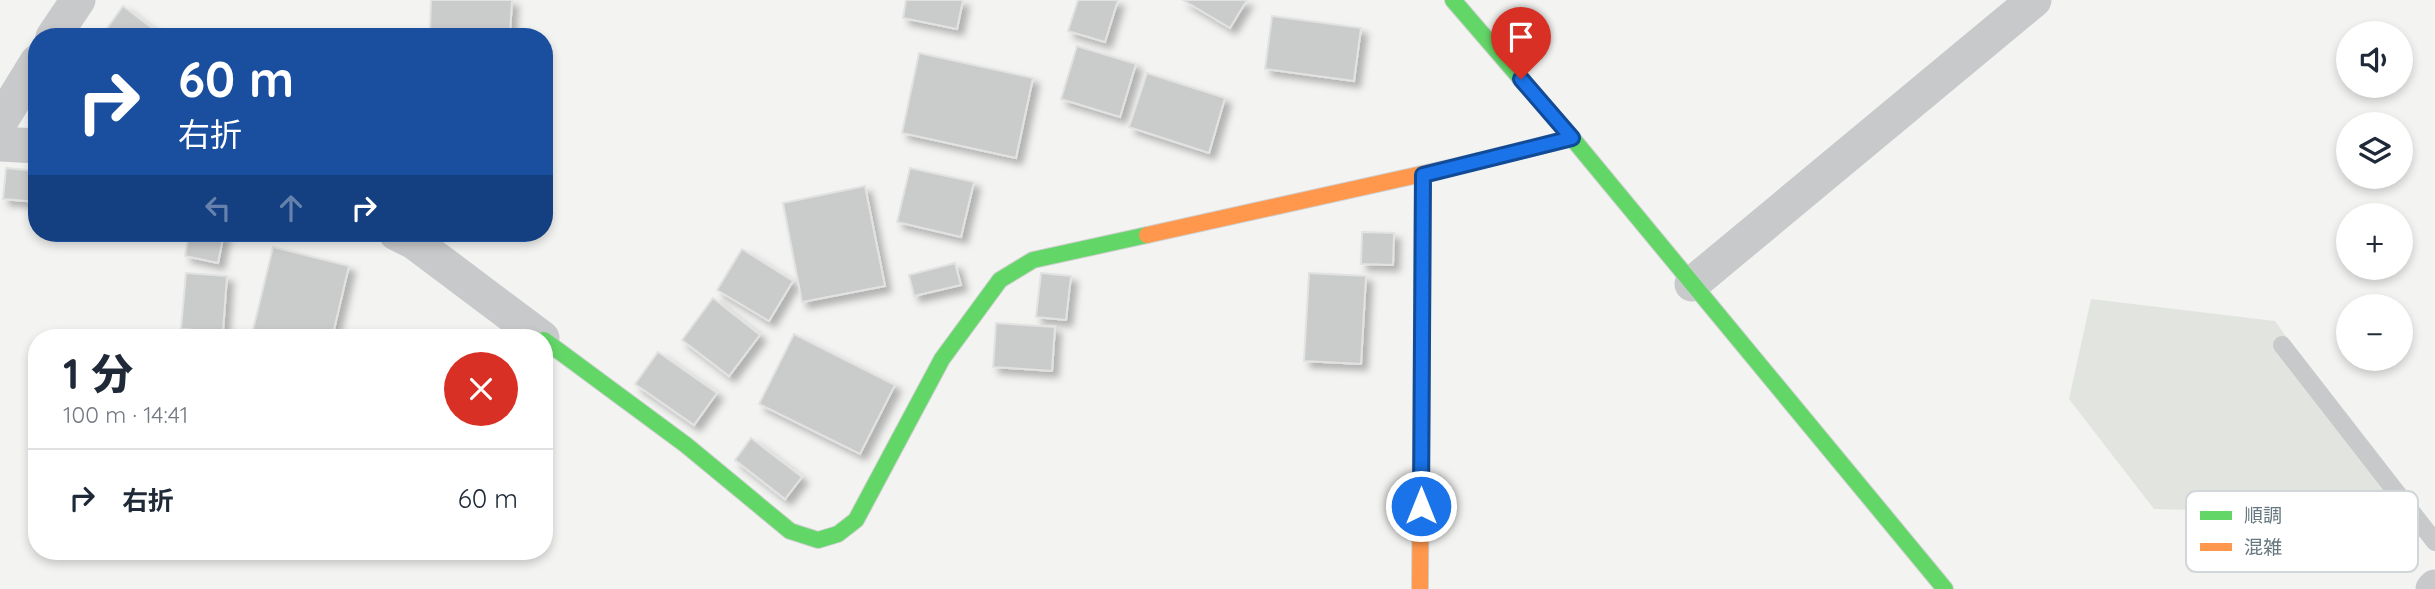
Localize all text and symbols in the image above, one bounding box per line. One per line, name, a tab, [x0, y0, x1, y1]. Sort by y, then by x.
pin	[1491, 7, 1551, 79]
icon: arrive	[1502, 18, 1540, 56]
map controls	[2336, 21, 2413, 371]
button: sound	[2336, 21, 2413, 98]
text: 60 m	[178, 48, 294, 109]
icon: right	[63, 56, 154, 147]
button: layers	[2336, 112, 2413, 189]
text: 右折	[178, 114, 242, 154]
icon: left	[199, 189, 237, 227]
icon: ahead	[272, 189, 310, 227]
icon: right	[345, 189, 383, 227]
button: +	[2336, 203, 2413, 280]
button: −	[2336, 294, 2413, 371]
text: 1 分	[63, 347, 133, 400]
button: close	[444, 352, 518, 426]
text: 100 m · 14:41	[63, 400, 188, 429]
position arrow	[1384, 469, 1458, 543]
icon: right	[63, 479, 101, 517]
text: 60 m	[458, 482, 518, 515]
text: 右折	[122, 484, 174, 517]
legend	[2186, 491, 2418, 572]
text: 順調	[2244, 503, 2282, 527]
text: 混雑	[2244, 535, 2282, 559]

